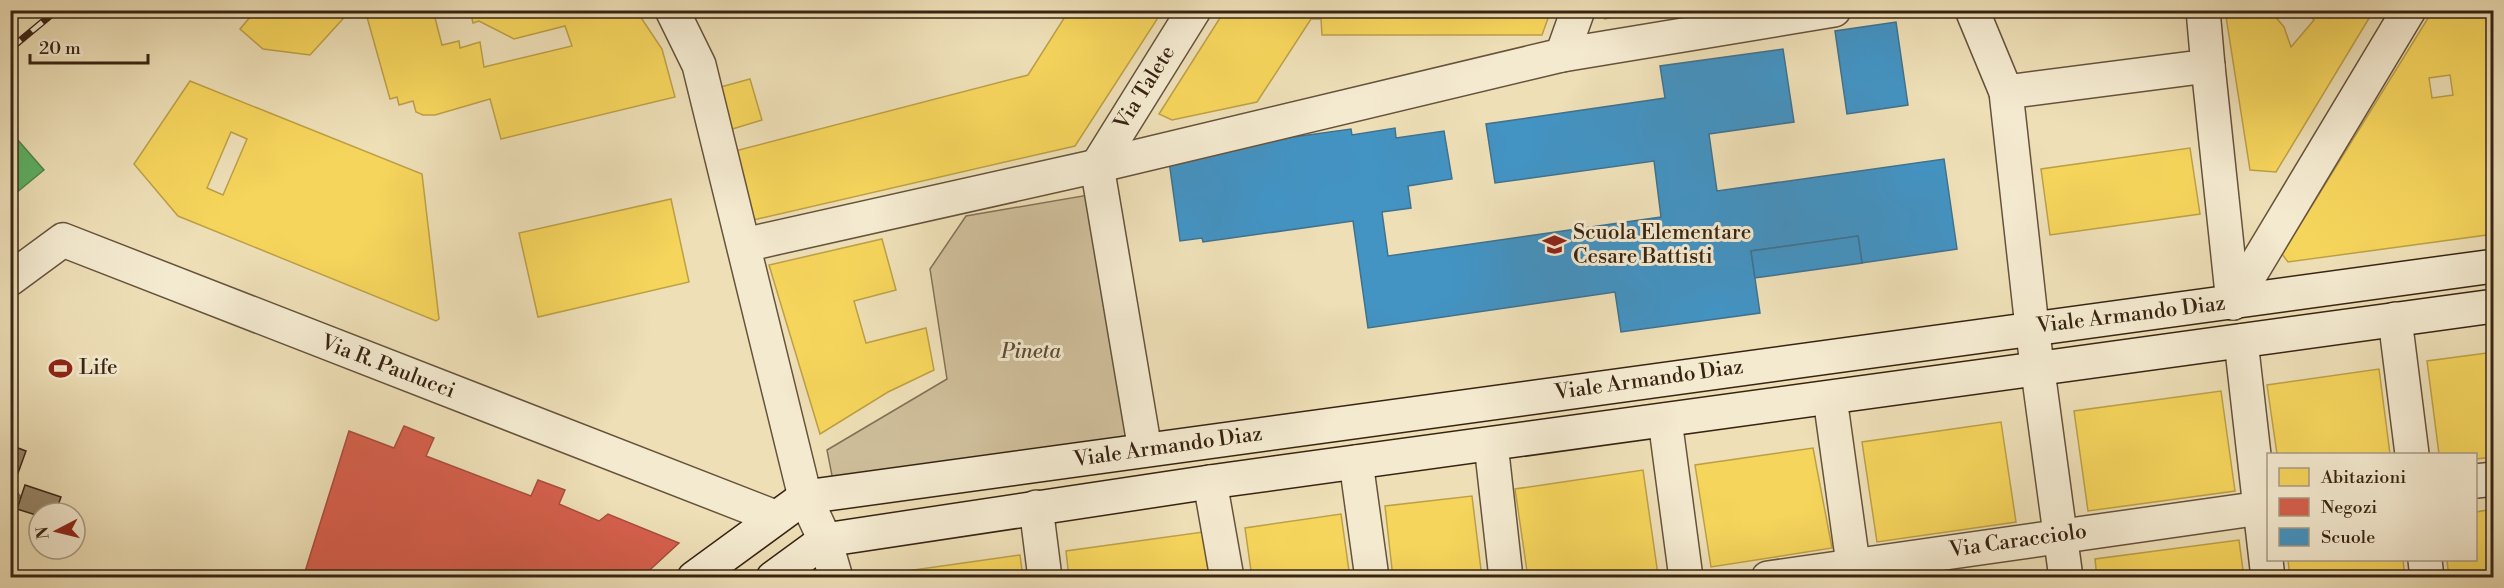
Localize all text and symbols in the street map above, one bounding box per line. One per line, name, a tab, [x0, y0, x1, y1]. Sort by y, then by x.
scale bar	[30, 27, 148, 65]
text: 20 m	[39, 37, 81, 60]
street label: Via Talete	[1108, 41, 1181, 136]
place label: Scuola Elementare Cesare Battisti	[1573, 220, 1751, 270]
school or university icon: Scuola Elementare Cesare Battisti	[1542, 232, 1568, 258]
street label: Viale Armando Diaz	[2034, 291, 2227, 340]
street label: Via R. Paulucci	[316, 329, 459, 405]
park label: Pineta	[1000, 339, 1061, 365]
street label: Viale Armando Diaz	[1552, 354, 1745, 406]
sports icon: Life	[48, 355, 74, 381]
place label: Life	[79, 355, 118, 381]
street label: Viale Armando Diaz	[1071, 421, 1264, 473]
legend	[2267, 453, 2477, 561]
text: Abitazioni	[2320, 466, 2406, 489]
text: Negozi	[2321, 496, 2377, 519]
north arrow	[27, 501, 87, 561]
street label: Via Caracciolo	[1947, 519, 2088, 564]
text: N	[32, 525, 54, 540]
text: Scuole	[2321, 526, 2375, 549]

